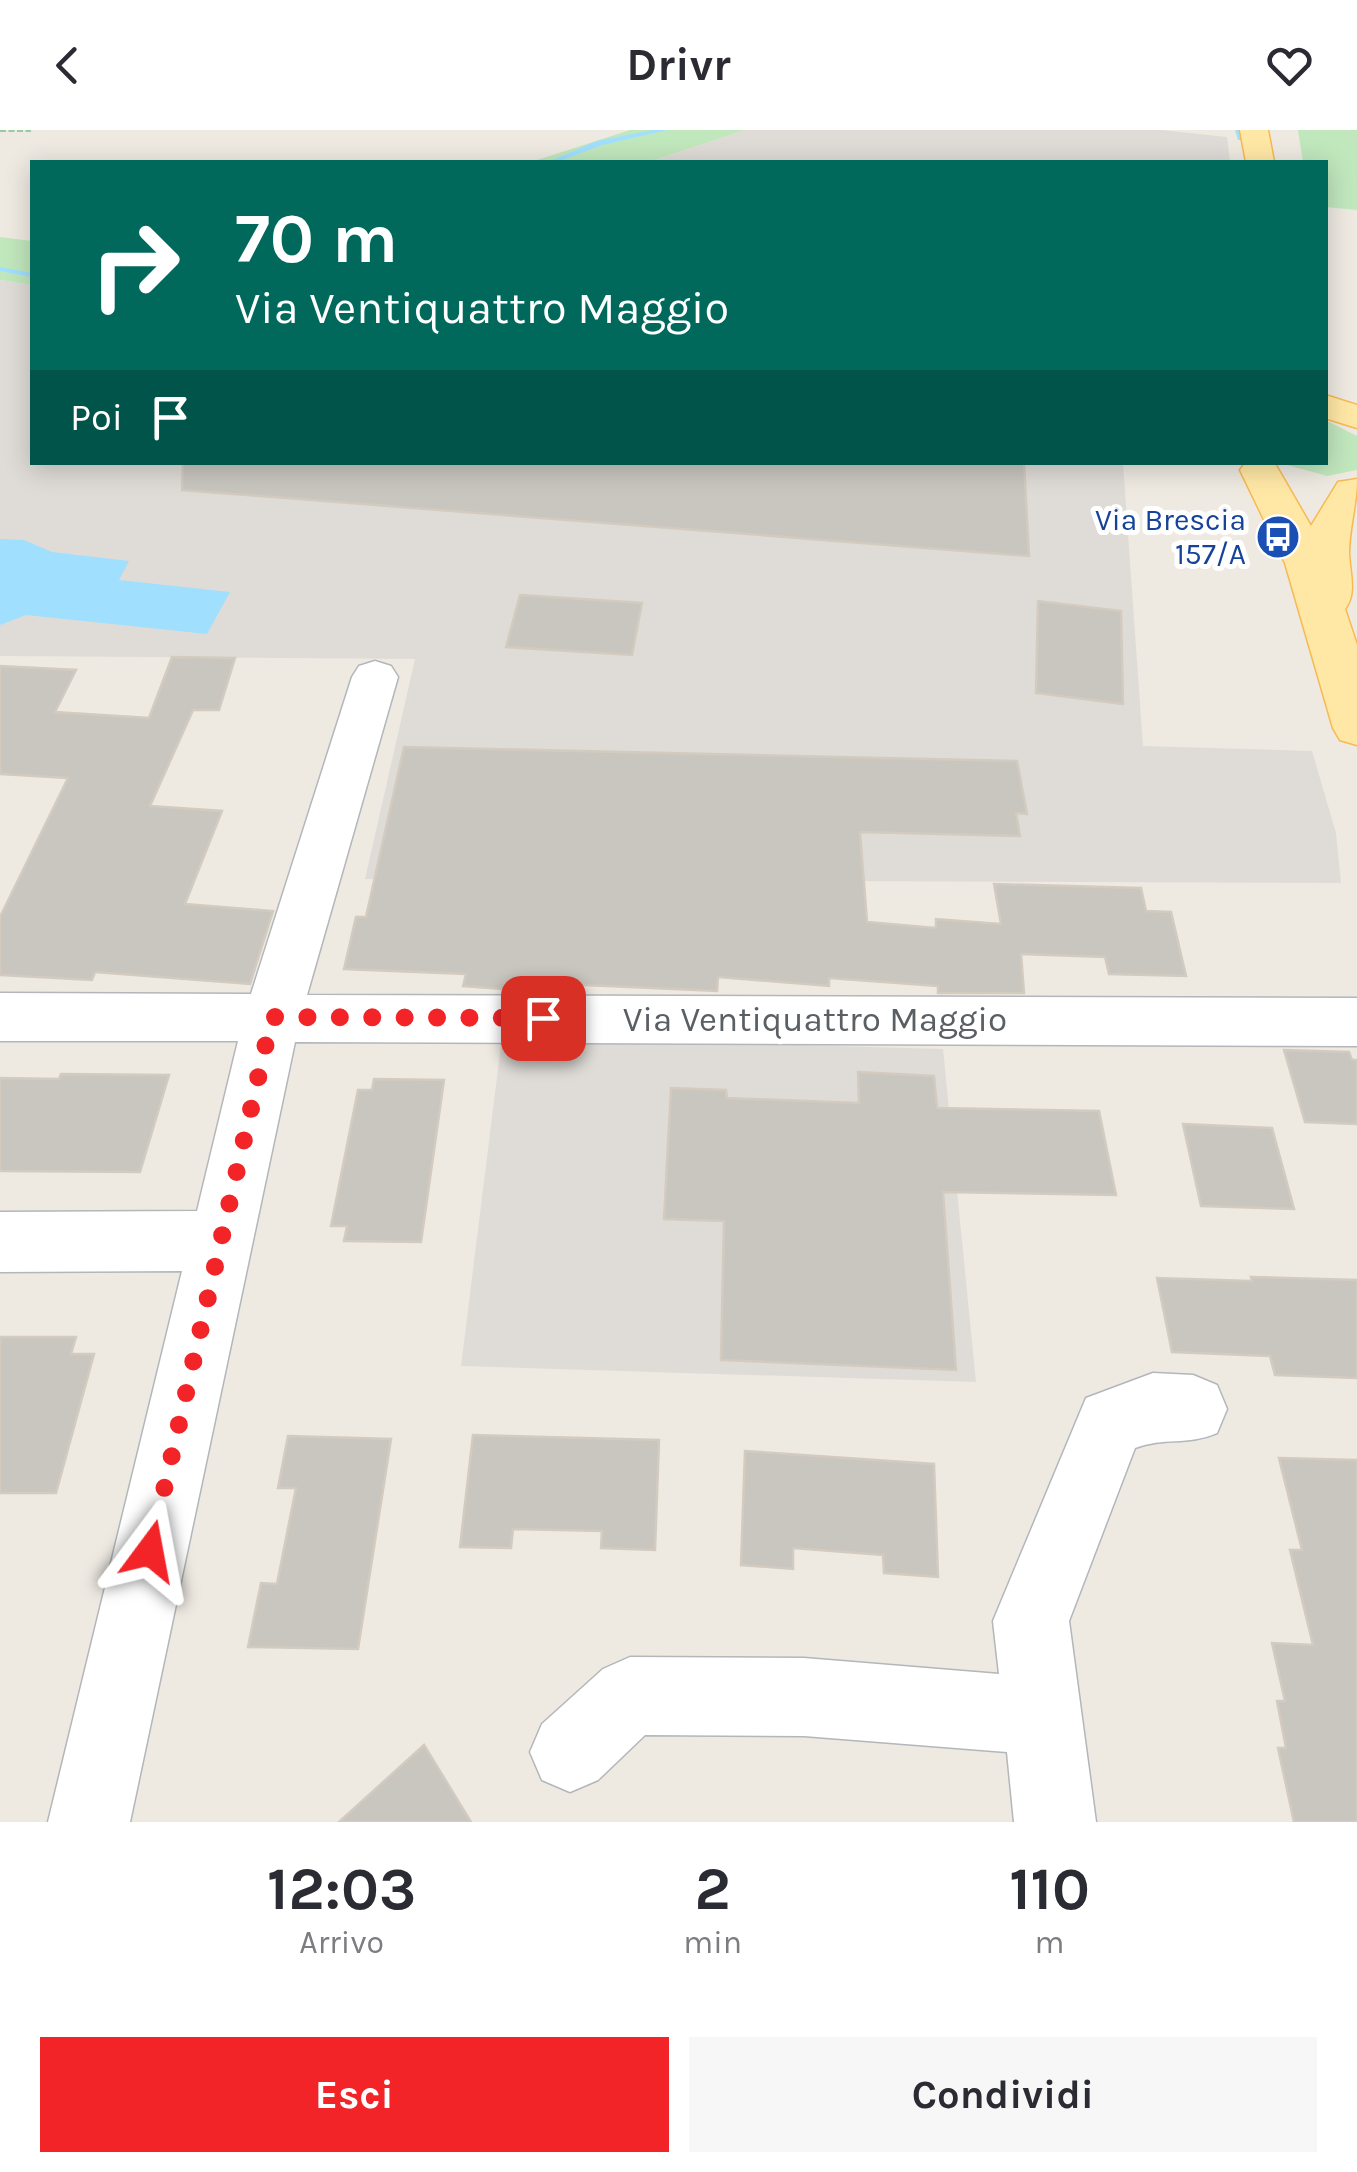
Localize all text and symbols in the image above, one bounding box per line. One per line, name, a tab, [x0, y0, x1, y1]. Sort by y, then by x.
icon: back	[40, 38, 95, 93]
icon: heart	[1262, 38, 1317, 93]
text: Drivr	[626, 39, 731, 91]
text: 70 m	[235, 198, 398, 280]
icon: right	[70, 200, 200, 330]
text: Via Ventiquattro Maggio	[235, 282, 729, 334]
icon: arrive	[143, 390, 198, 445]
text: Poi	[70, 395, 123, 440]
place label: Via Brescia 157/A	[1095, 502, 1246, 572]
bus stop icon: Via Brescia 157/A	[1255, 514, 1301, 560]
pin	[501, 976, 586, 1061]
icon: arrive	[516, 991, 571, 1046]
street label: Via Ventiquattro Maggio	[623, 999, 1007, 1040]
position arrow	[98, 1499, 202, 1603]
text: 12:03	[267, 1854, 416, 1924]
text: 2	[695, 1854, 731, 1924]
text: 110	[1009, 1854, 1090, 1924]
text: Arrivo	[299, 1924, 384, 1961]
text: min	[683, 1924, 742, 1961]
text: m	[1035, 1924, 1065, 1961]
button: Esci	[40, 2037, 669, 2152]
button: Condividi	[689, 2037, 1317, 2152]

